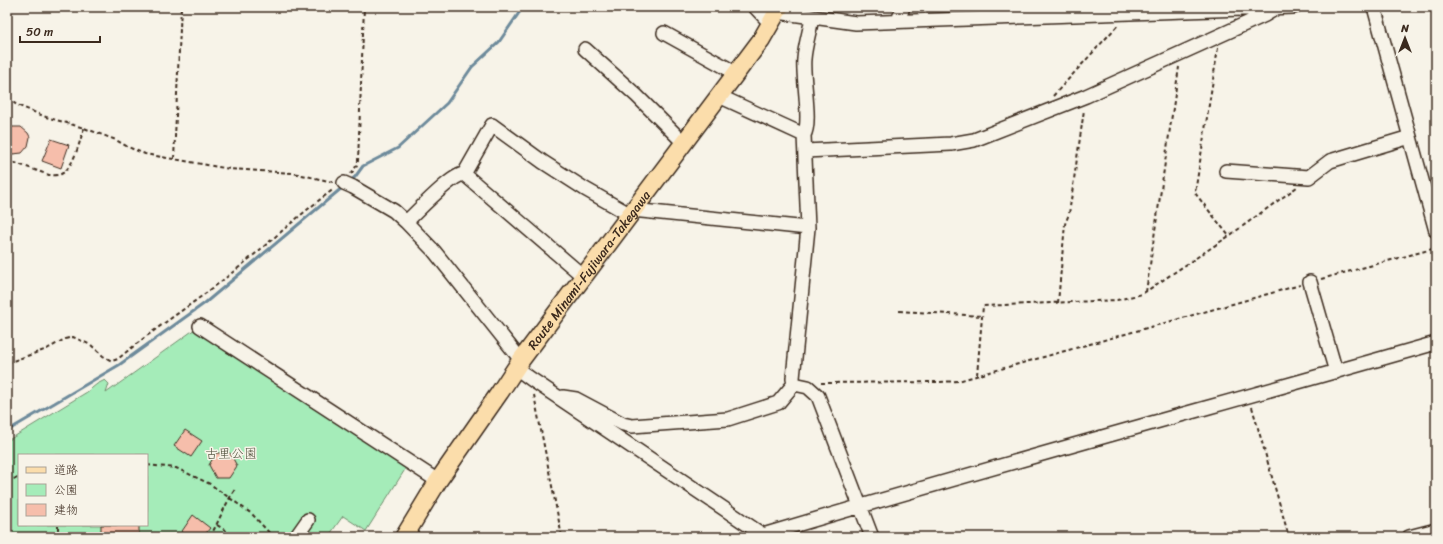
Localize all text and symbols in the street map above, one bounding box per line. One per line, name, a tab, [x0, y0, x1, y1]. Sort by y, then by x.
scale bar	[20, 18, 100, 44]
north arrow	[1385, 18, 1425, 58]
text: N	[1400, 19, 1409, 38]
text: 50 m	[26, 21, 53, 43]
street label: Route Minami-Fujiwara-Takegawa	[522, 185, 657, 355]
park label: 古里公園	[205, 442, 257, 465]
legend	[18, 454, 148, 526]
text: 道路	[54, 459, 78, 481]
text: 公園	[54, 479, 78, 501]
text: 建物	[54, 499, 78, 521]

